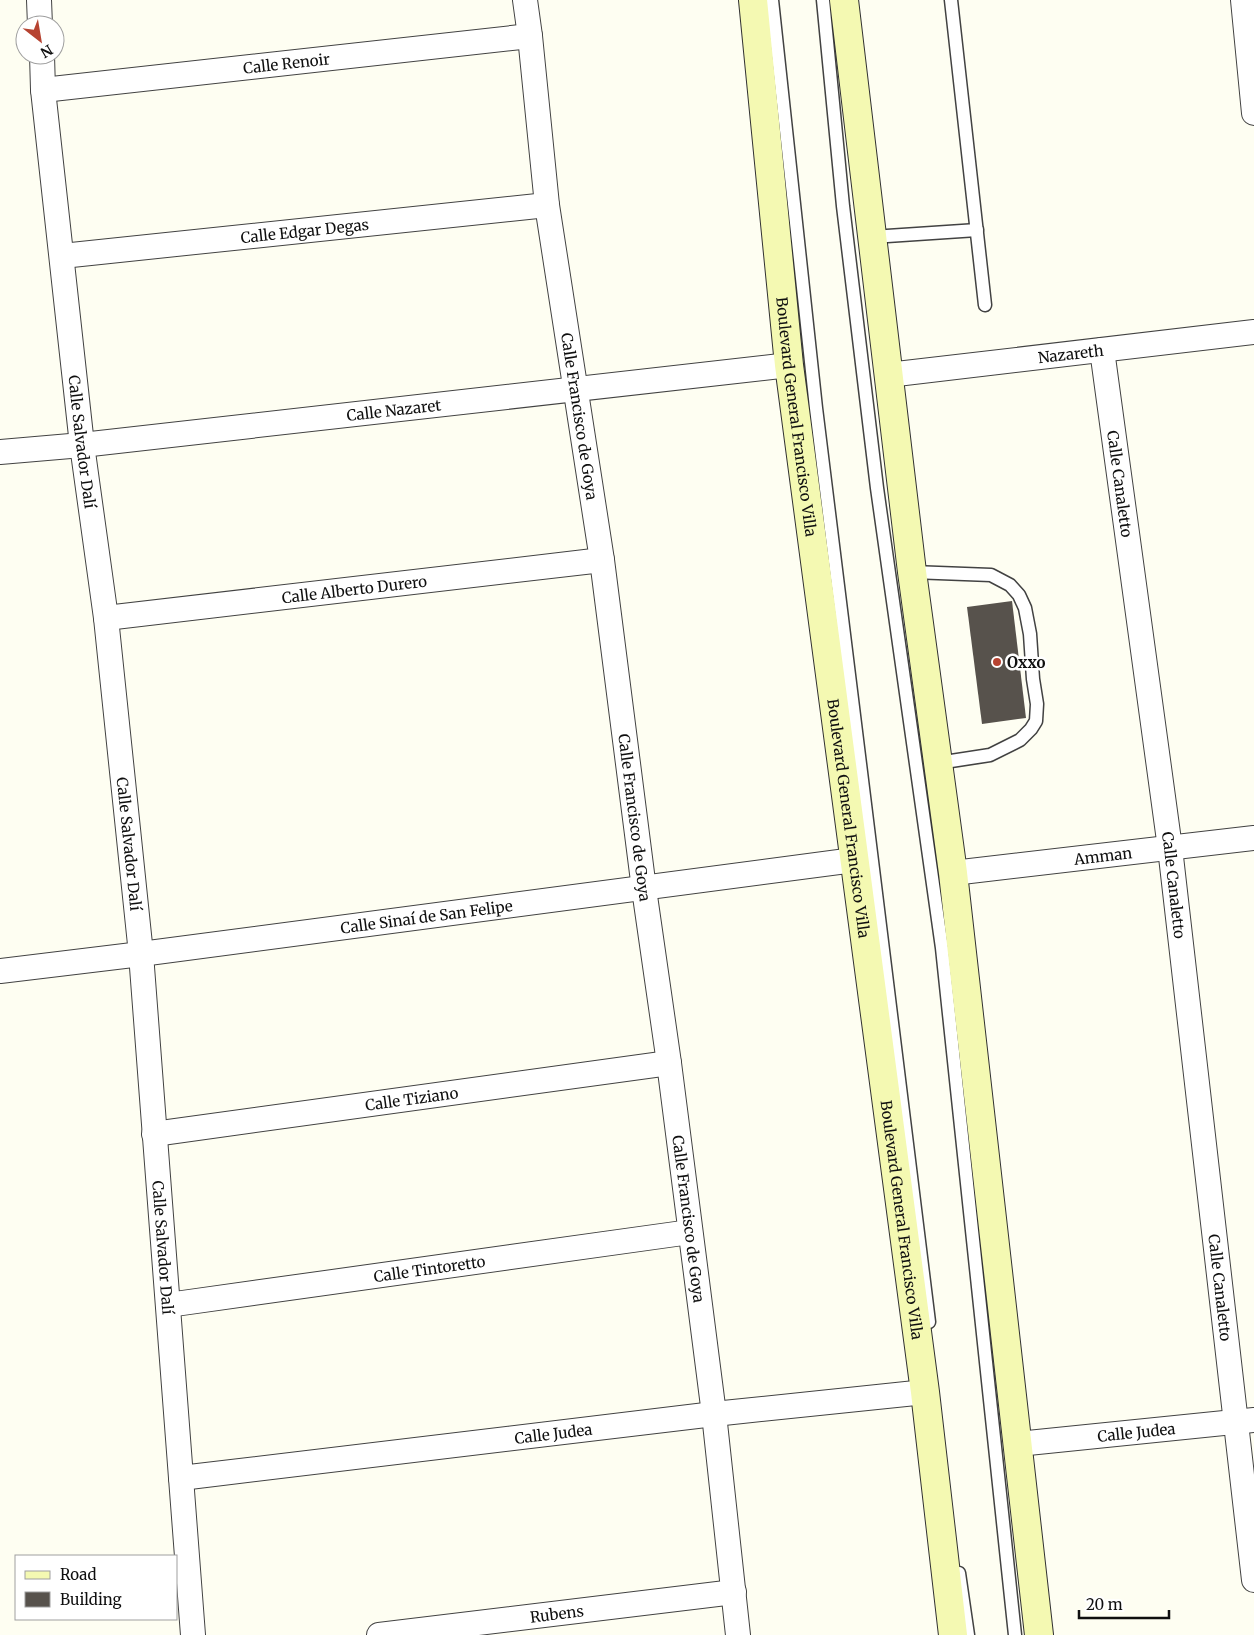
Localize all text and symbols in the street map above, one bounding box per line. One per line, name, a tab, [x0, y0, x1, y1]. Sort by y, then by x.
north arrow	[15, 15, 65, 65]
text: N	[37, 41, 56, 62]
street label: Calle Renoir	[242, 49, 331, 77]
street label: Calle Edgar Degas	[240, 214, 370, 247]
street label: Boulevard General Francisco Villa	[773, 296, 821, 538]
street label: Calle Francisco de Goya	[557, 331, 602, 501]
street label: Nazareth	[1037, 340, 1105, 367]
street label: Calle Salvador Dalí	[65, 374, 100, 511]
street label: Calle Nazaret	[345, 395, 442, 425]
street label: Calle Canaletto	[1104, 429, 1137, 539]
street label: Calle Alberto Durero	[281, 571, 428, 607]
place label: Oxxo	[1007, 653, 1046, 672]
marker: Oxxo	[991, 656, 1003, 668]
street label: Boulevard General Francisco Villa	[824, 697, 874, 939]
street label: Calle Francisco de Goya	[615, 733, 655, 903]
street label: Calle Salvador Dalí	[113, 776, 146, 913]
street label: Calle Canaletto	[1158, 830, 1190, 940]
street label: Amman	[1072, 843, 1133, 868]
street label: Calle Sinaí de San Felipe	[339, 896, 514, 937]
street label: Calle Tiziano	[364, 1083, 460, 1114]
street label: Boulevard General Francisco Villa	[877, 1099, 927, 1341]
street label: Calle Francisco de Goya	[669, 1134, 709, 1304]
street label: Calle Salvador Dalí	[149, 1180, 178, 1316]
street label: Calle Canaletto	[1205, 1233, 1236, 1342]
street label: Calle Tintoretto	[372, 1251, 487, 1286]
street label: Calle Judea	[513, 1419, 593, 1447]
street label: Calle Judea	[1097, 1419, 1176, 1445]
legend	[15, 1555, 178, 1620]
text: Road	[60, 1565, 96, 1584]
scale bar	[1079, 1588, 1169, 1620]
text: Building	[60, 1590, 122, 1609]
text: 20 m	[1086, 1595, 1123, 1614]
street label: Rubens	[529, 1601, 585, 1626]

